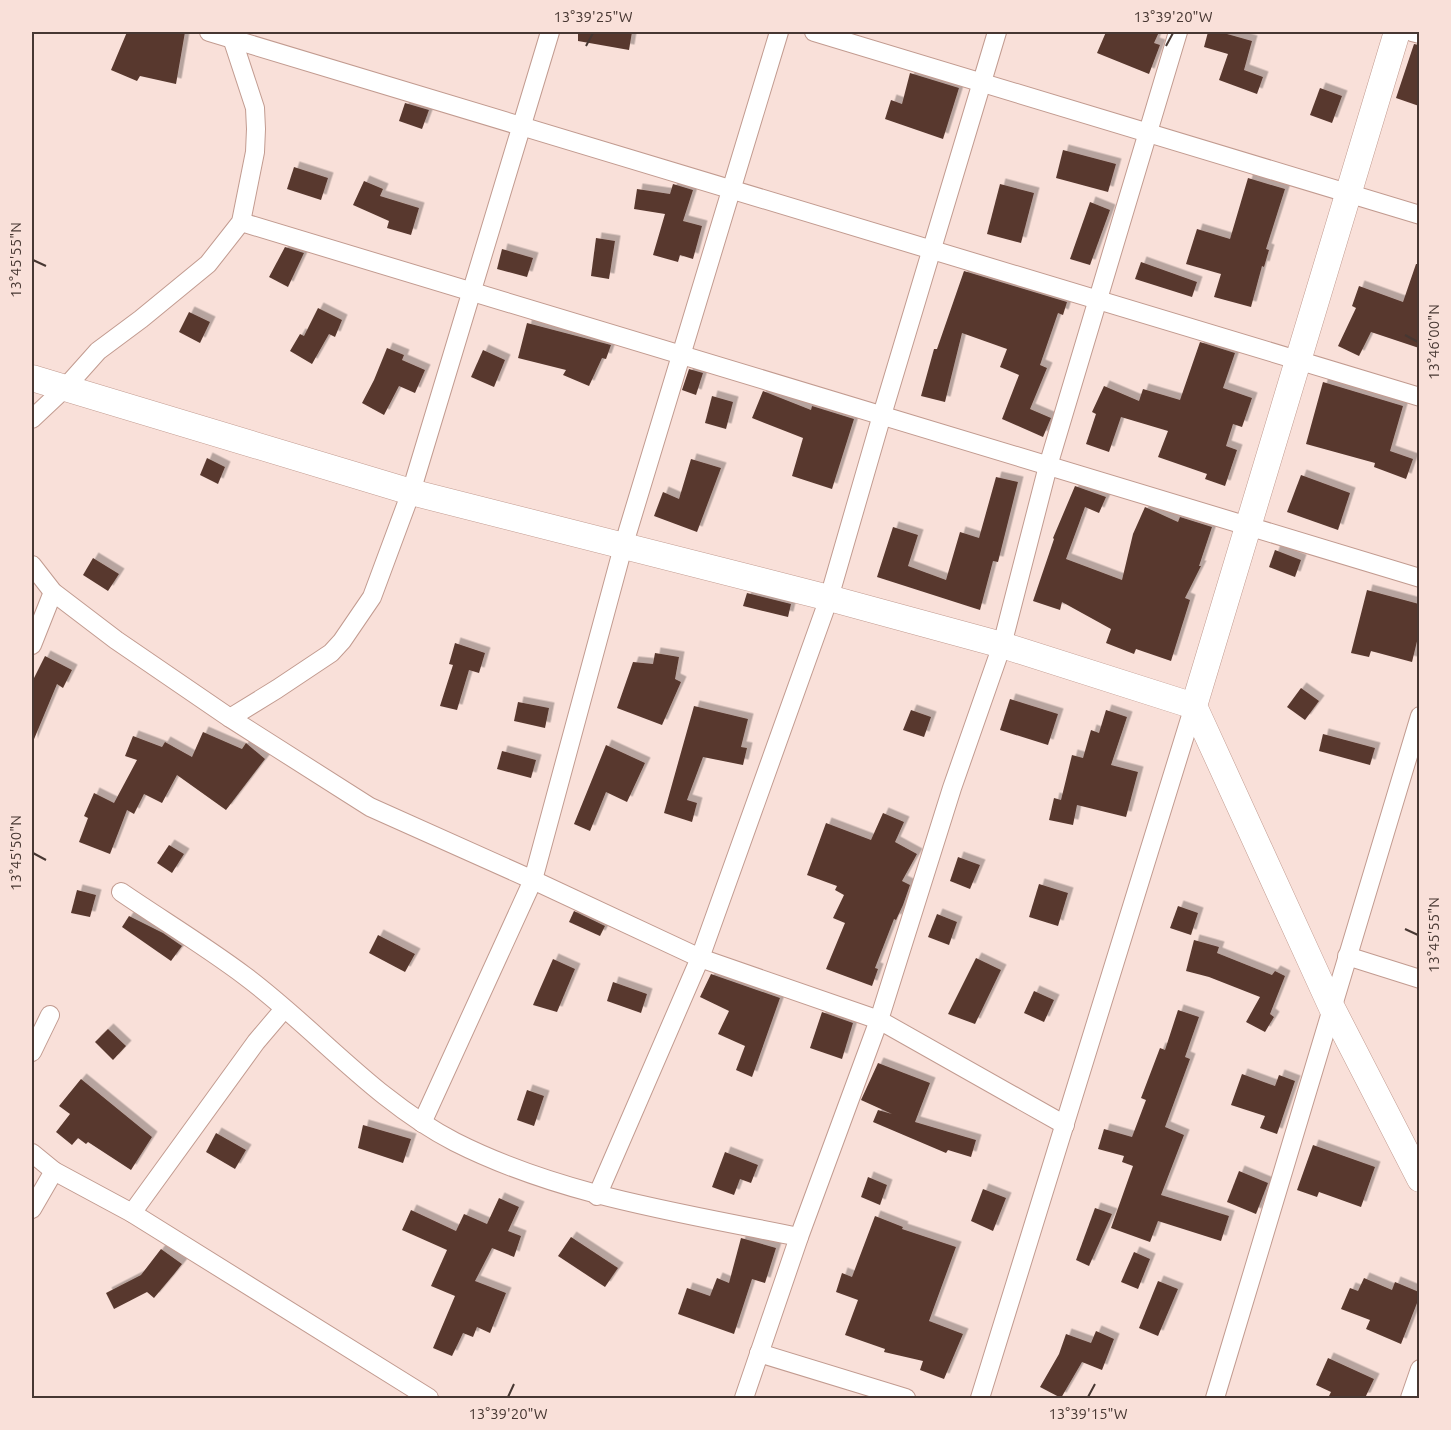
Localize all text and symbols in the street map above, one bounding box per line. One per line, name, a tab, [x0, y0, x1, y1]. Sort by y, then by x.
text: 13°39'25"W	[553, 8, 633, 25]
text: 13°39'20"W	[1133, 8, 1213, 25]
text: 13°45'55"N	[7, 222, 24, 298]
text: 13°46'00"N	[1425, 304, 1442, 380]
text: 13°45'50"N	[7, 815, 24, 891]
text: 13°45'55"N	[1425, 897, 1442, 973]
text: 13°39'20"W	[468, 1405, 548, 1422]
text: 13°39'15"W	[1048, 1405, 1128, 1422]

